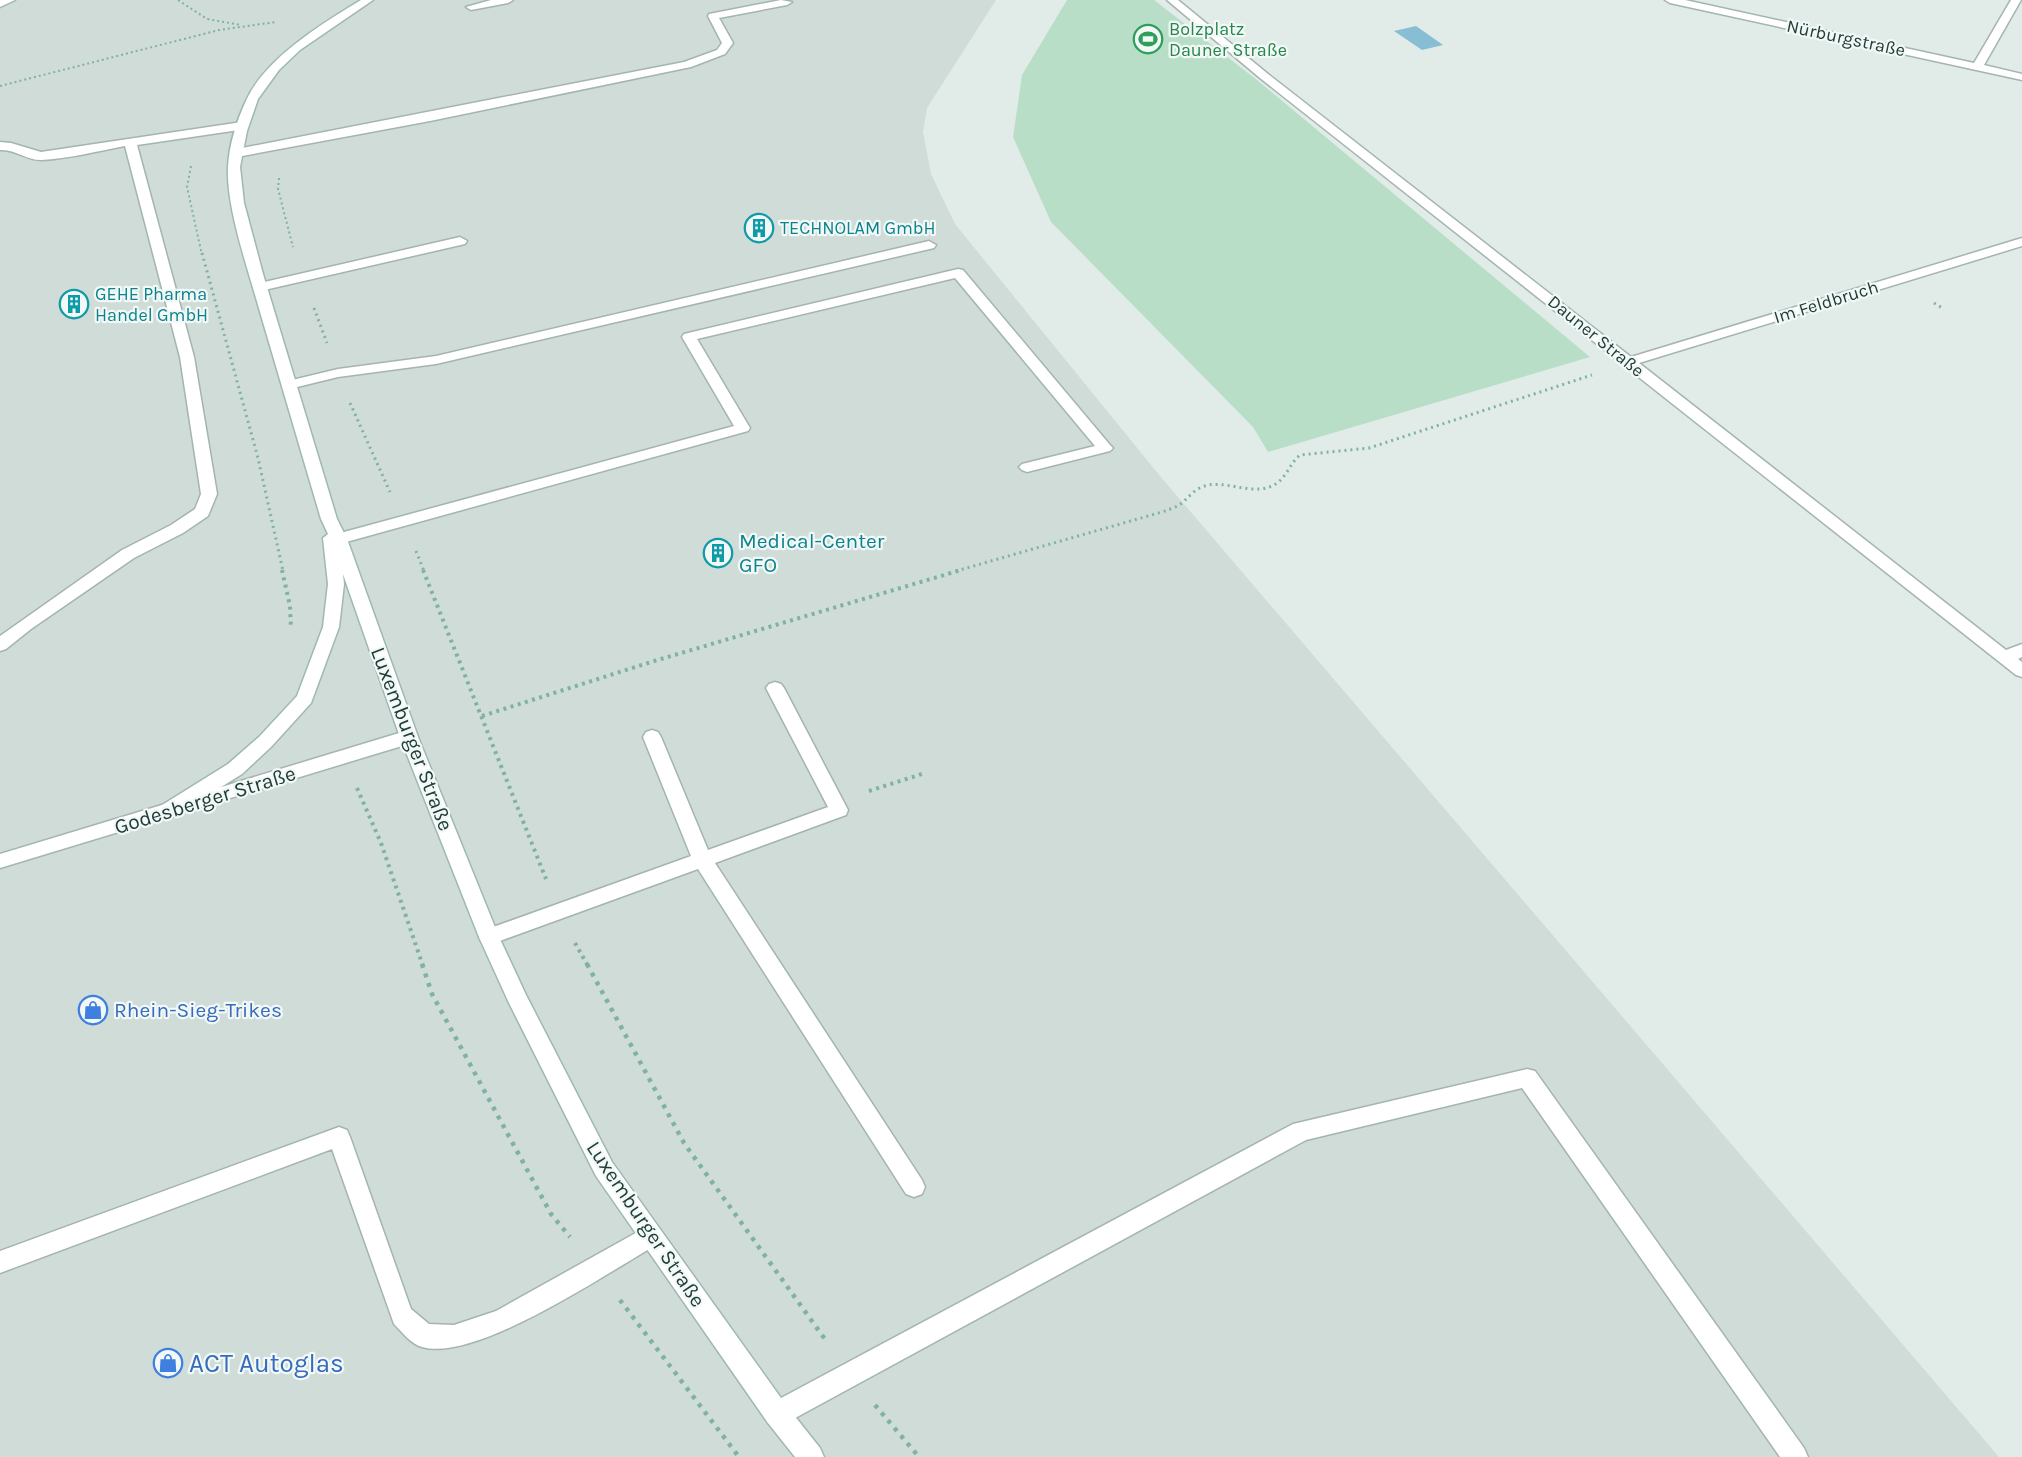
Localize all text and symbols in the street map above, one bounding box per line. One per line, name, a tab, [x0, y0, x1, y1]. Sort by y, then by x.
street label: Nürburgstraße	[1785, 15, 1907, 61]
place label: Bolzplatz Dauner Straße	[1169, 18, 1287, 61]
sports icon: Bolzplatz Dauner Straße	[1132, 23, 1164, 55]
building icon: TECHNOLAM GmbH	[743, 212, 775, 244]
place label: TECHNOLAM GmbH	[780, 217, 936, 239]
street label: Im Feldbruch	[1771, 276, 1881, 328]
place label: GEHE Pharma Handel GmbH	[95, 283, 208, 326]
building icon: GEHE Pharma Handel GmbH	[58, 288, 90, 320]
street label: Dauner Straße	[1543, 290, 1649, 382]
place label: Medical-Center GFO	[739, 529, 885, 577]
building icon: Medical-Center GFO	[702, 537, 734, 569]
street label: Luxemburger Straße	[366, 644, 458, 834]
street label: Godesberger Straße	[111, 761, 299, 839]
shop icon: Rhein-Sieg-Trikes	[77, 994, 109, 1026]
place label: Rhein-Sieg-Trikes	[114, 998, 282, 1022]
street label: Luxemburger Straße	[582, 1137, 710, 1311]
shop icon: ACT Autoglas	[152, 1347, 184, 1379]
place label: ACT Autoglas	[189, 1348, 344, 1379]

